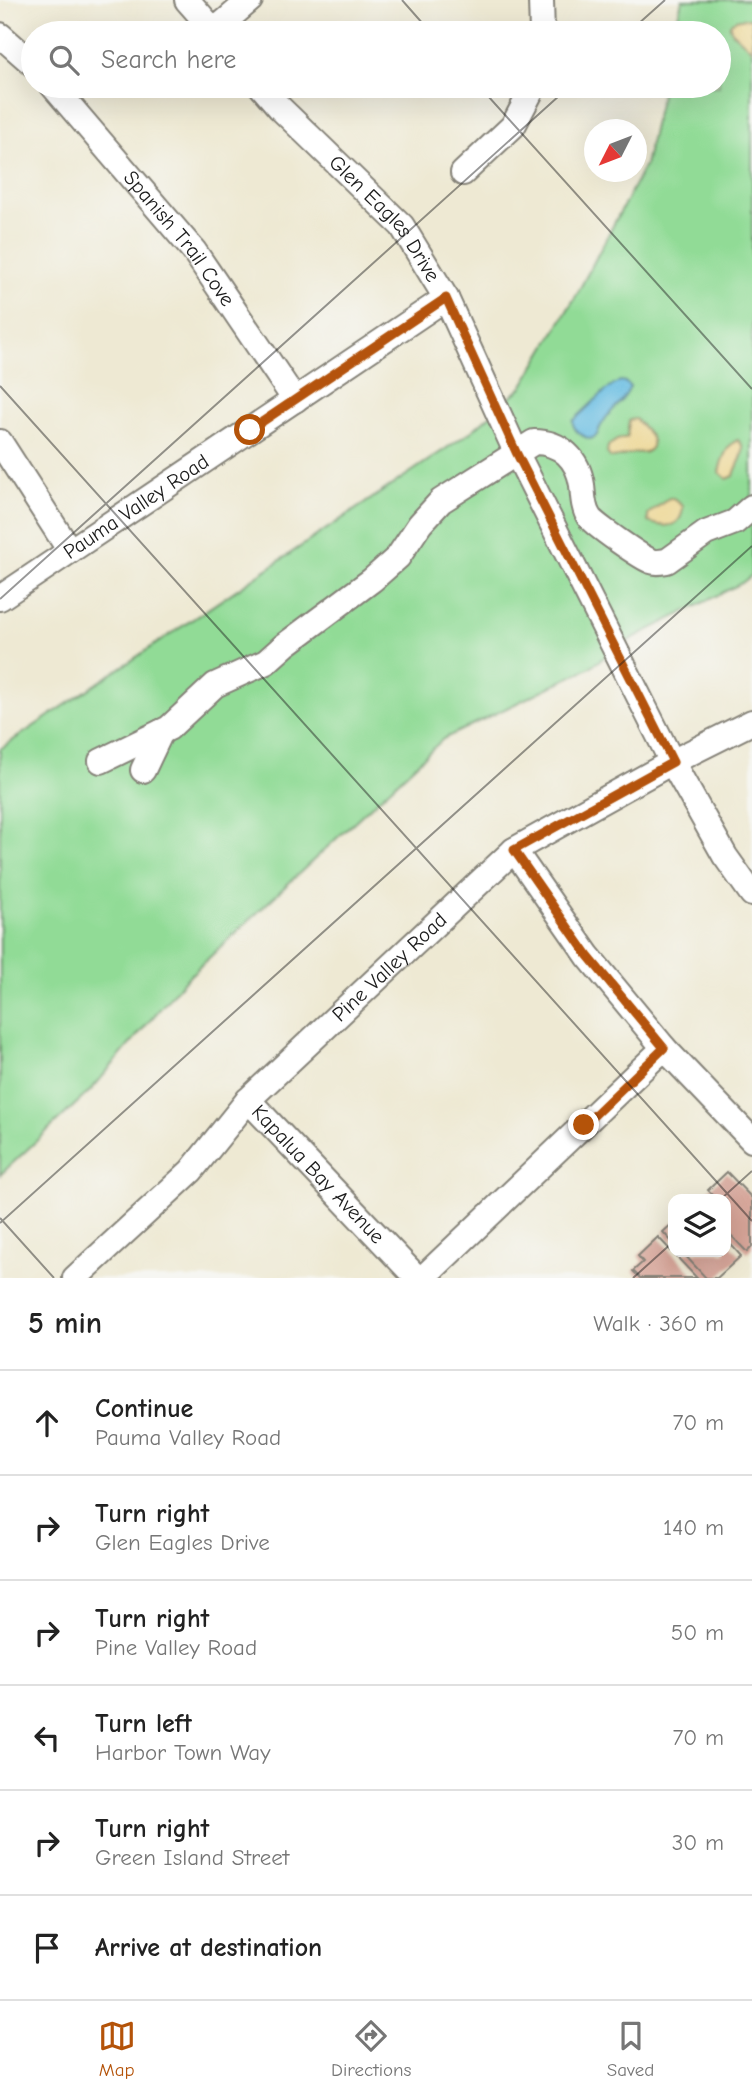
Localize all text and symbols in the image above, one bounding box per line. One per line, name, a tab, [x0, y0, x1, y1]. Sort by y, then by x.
search box	[21, 21, 731, 98]
icon: search	[45, 41, 83, 79]
text: Search here	[101, 45, 236, 75]
north arrow	[584, 119, 647, 182]
street label: Glen Eagles Drive	[324, 150, 445, 286]
street label: Spanish Trail Cove	[119, 166, 240, 311]
route start	[234, 414, 265, 445]
street label: Pauma Valley Road	[59, 449, 213, 564]
street label: Pine Valley Road	[327, 908, 452, 1027]
street label: Kapalua Bay Avenue	[247, 1100, 390, 1248]
route end	[568, 1109, 599, 1140]
map controls	[668, 1194, 731, 1257]
button: layers	[668, 1194, 731, 1257]
text: 5 min	[28, 1306, 102, 1341]
text: Walk · 360 m	[593, 1310, 724, 1337]
text: Continue	[95, 1394, 193, 1424]
icon: ahead	[28, 1404, 66, 1442]
text: 70 m	[672, 1409, 724, 1436]
text: Pauma Valley Road	[95, 1424, 281, 1451]
text: Turn right	[95, 1499, 209, 1529]
icon: right	[28, 1509, 66, 1547]
text: 140 m	[663, 1514, 724, 1541]
text: Glen Eagles Drive	[95, 1529, 270, 1556]
text: Turn right	[95, 1604, 209, 1634]
icon: right	[28, 1614, 66, 1652]
text: 50 m	[671, 1619, 724, 1646]
text: Pine Valley Road	[95, 1634, 257, 1661]
text: Turn left	[95, 1709, 192, 1739]
icon: left	[28, 1719, 66, 1757]
text: 70 m	[672, 1724, 724, 1751]
text: Harbor Town Way	[95, 1739, 270, 1766]
text: Turn right	[95, 1814, 209, 1844]
icon: right	[28, 1824, 66, 1862]
text: 30 m	[672, 1829, 724, 1856]
text: Green Island Street	[95, 1844, 289, 1871]
icon: arrive	[28, 1929, 66, 1967]
text: Arrive at destination	[95, 1933, 322, 1963]
tab: Map	[98, 2017, 136, 2081]
tab: Directions	[331, 2017, 411, 2081]
tab: Saved	[607, 2017, 654, 2081]

